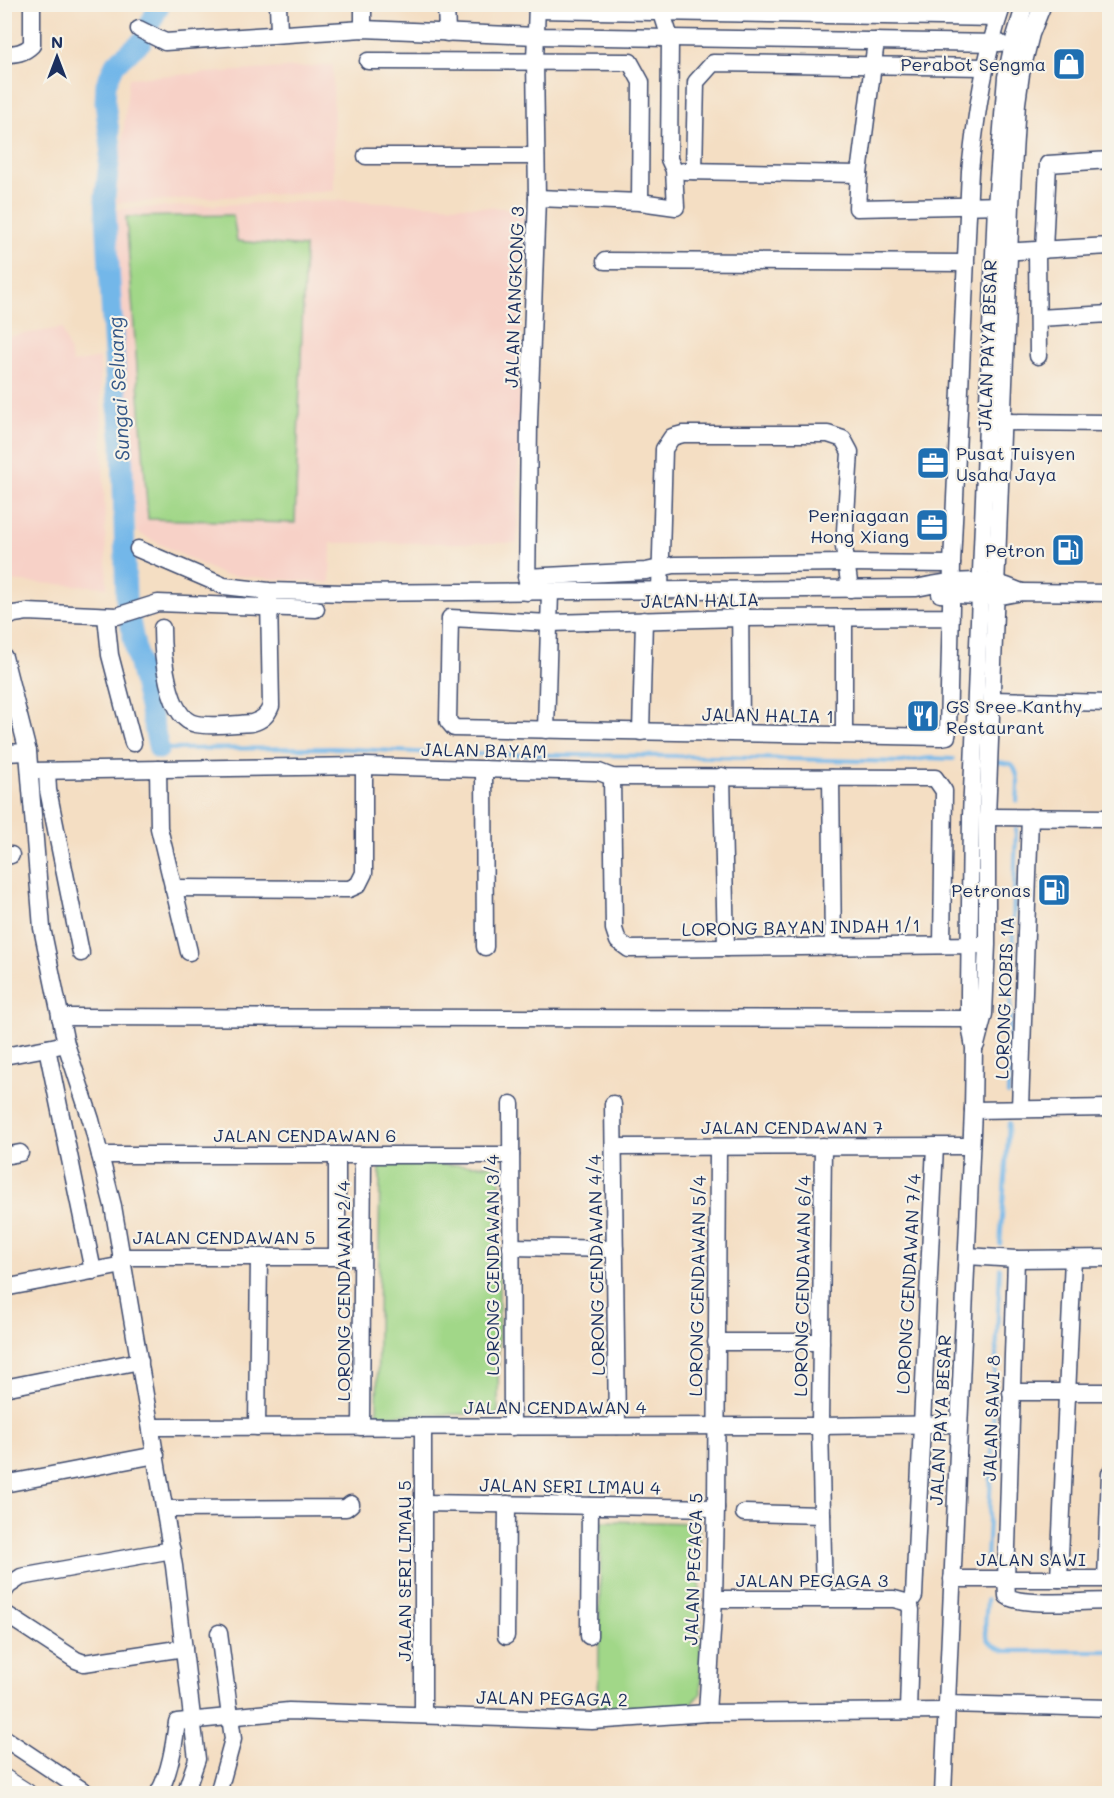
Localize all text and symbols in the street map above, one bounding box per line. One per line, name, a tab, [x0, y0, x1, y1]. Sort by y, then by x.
north arrow	[27, 27, 87, 87]
text: N	[51, 31, 63, 52]
shop icon: Perabot Sengma	[1051, 46, 1087, 82]
place label: Perabot Sengma	[901, 52, 1046, 76]
street label: JALAN KANGKONG 3	[499, 206, 529, 388]
street label: JALAN PAYA BESAR	[972, 259, 1002, 431]
water label: Sungai Seluang	[101, 316, 135, 462]
place label: Pusat Tuisyen Usaha Jaya	[956, 441, 1075, 486]
office icon: Pusat Tuisyen Usaha Jaya	[915, 445, 951, 481]
place label: Perniagaan Hong Xiang	[808, 503, 909, 548]
office icon: Perniagaan Hong Xiang	[914, 507, 950, 543]
fuel station icon: Petron	[1050, 532, 1086, 568]
place label: Petron	[985, 538, 1045, 562]
street label: JALAN HALIA	[641, 587, 759, 613]
place label: GS Sree Kanthy Restaurant	[946, 694, 1082, 739]
restaurant icon: GS Sree Kanthy Restaurant	[905, 698, 941, 734]
street label: JALAN HALIA 1	[702, 702, 834, 728]
street label: JALAN BAYAM	[421, 737, 547, 763]
fuel station icon: Petronas	[1036, 872, 1072, 908]
place label: Petronas	[951, 878, 1031, 902]
street label: LORONG BAYAN INDAH 1/1	[681, 913, 921, 941]
street label: LORONG KOBIS 1A	[989, 916, 1019, 1080]
street label: JALAN CENDAWAN 7	[701, 1115, 883, 1139]
street label: JALAN CENDAWAN 6	[214, 1123, 396, 1147]
street label: LORONG CENDAWAN 3/4	[480, 1154, 504, 1376]
street label: LORONG CENDAWAN 4/4	[582, 1154, 610, 1376]
street label: LORONG CENDAWAN 7/4	[890, 1173, 926, 1395]
street label: LORONG CENDAWAN 5/4	[683, 1175, 711, 1397]
street label: LORONG CENDAWAN 6/4	[788, 1175, 816, 1397]
street label: LORONG CENDAWAN 2/4	[331, 1180, 355, 1401]
street label: JALAN CENDAWAN 5	[133, 1225, 315, 1249]
street label: JALAN PAYA BESAR	[924, 1334, 956, 1506]
street label: JALAN SAWI 8	[977, 1354, 1005, 1481]
street label: JALAN CENDAWAN 4	[464, 1395, 647, 1419]
street label: JALAN SERI LIMAU 4	[479, 1472, 661, 1500]
street label: JALAN SERI LIMAU 5	[392, 1480, 416, 1662]
street label: JALAN PEGAGA 5	[678, 1492, 708, 1646]
street label: JALAN SAWI	[976, 1547, 1086, 1571]
street label: JALAN PEGAGA 3	[736, 1568, 888, 1592]
street label: JALAN PEGAGA 2	[476, 1685, 628, 1711]

